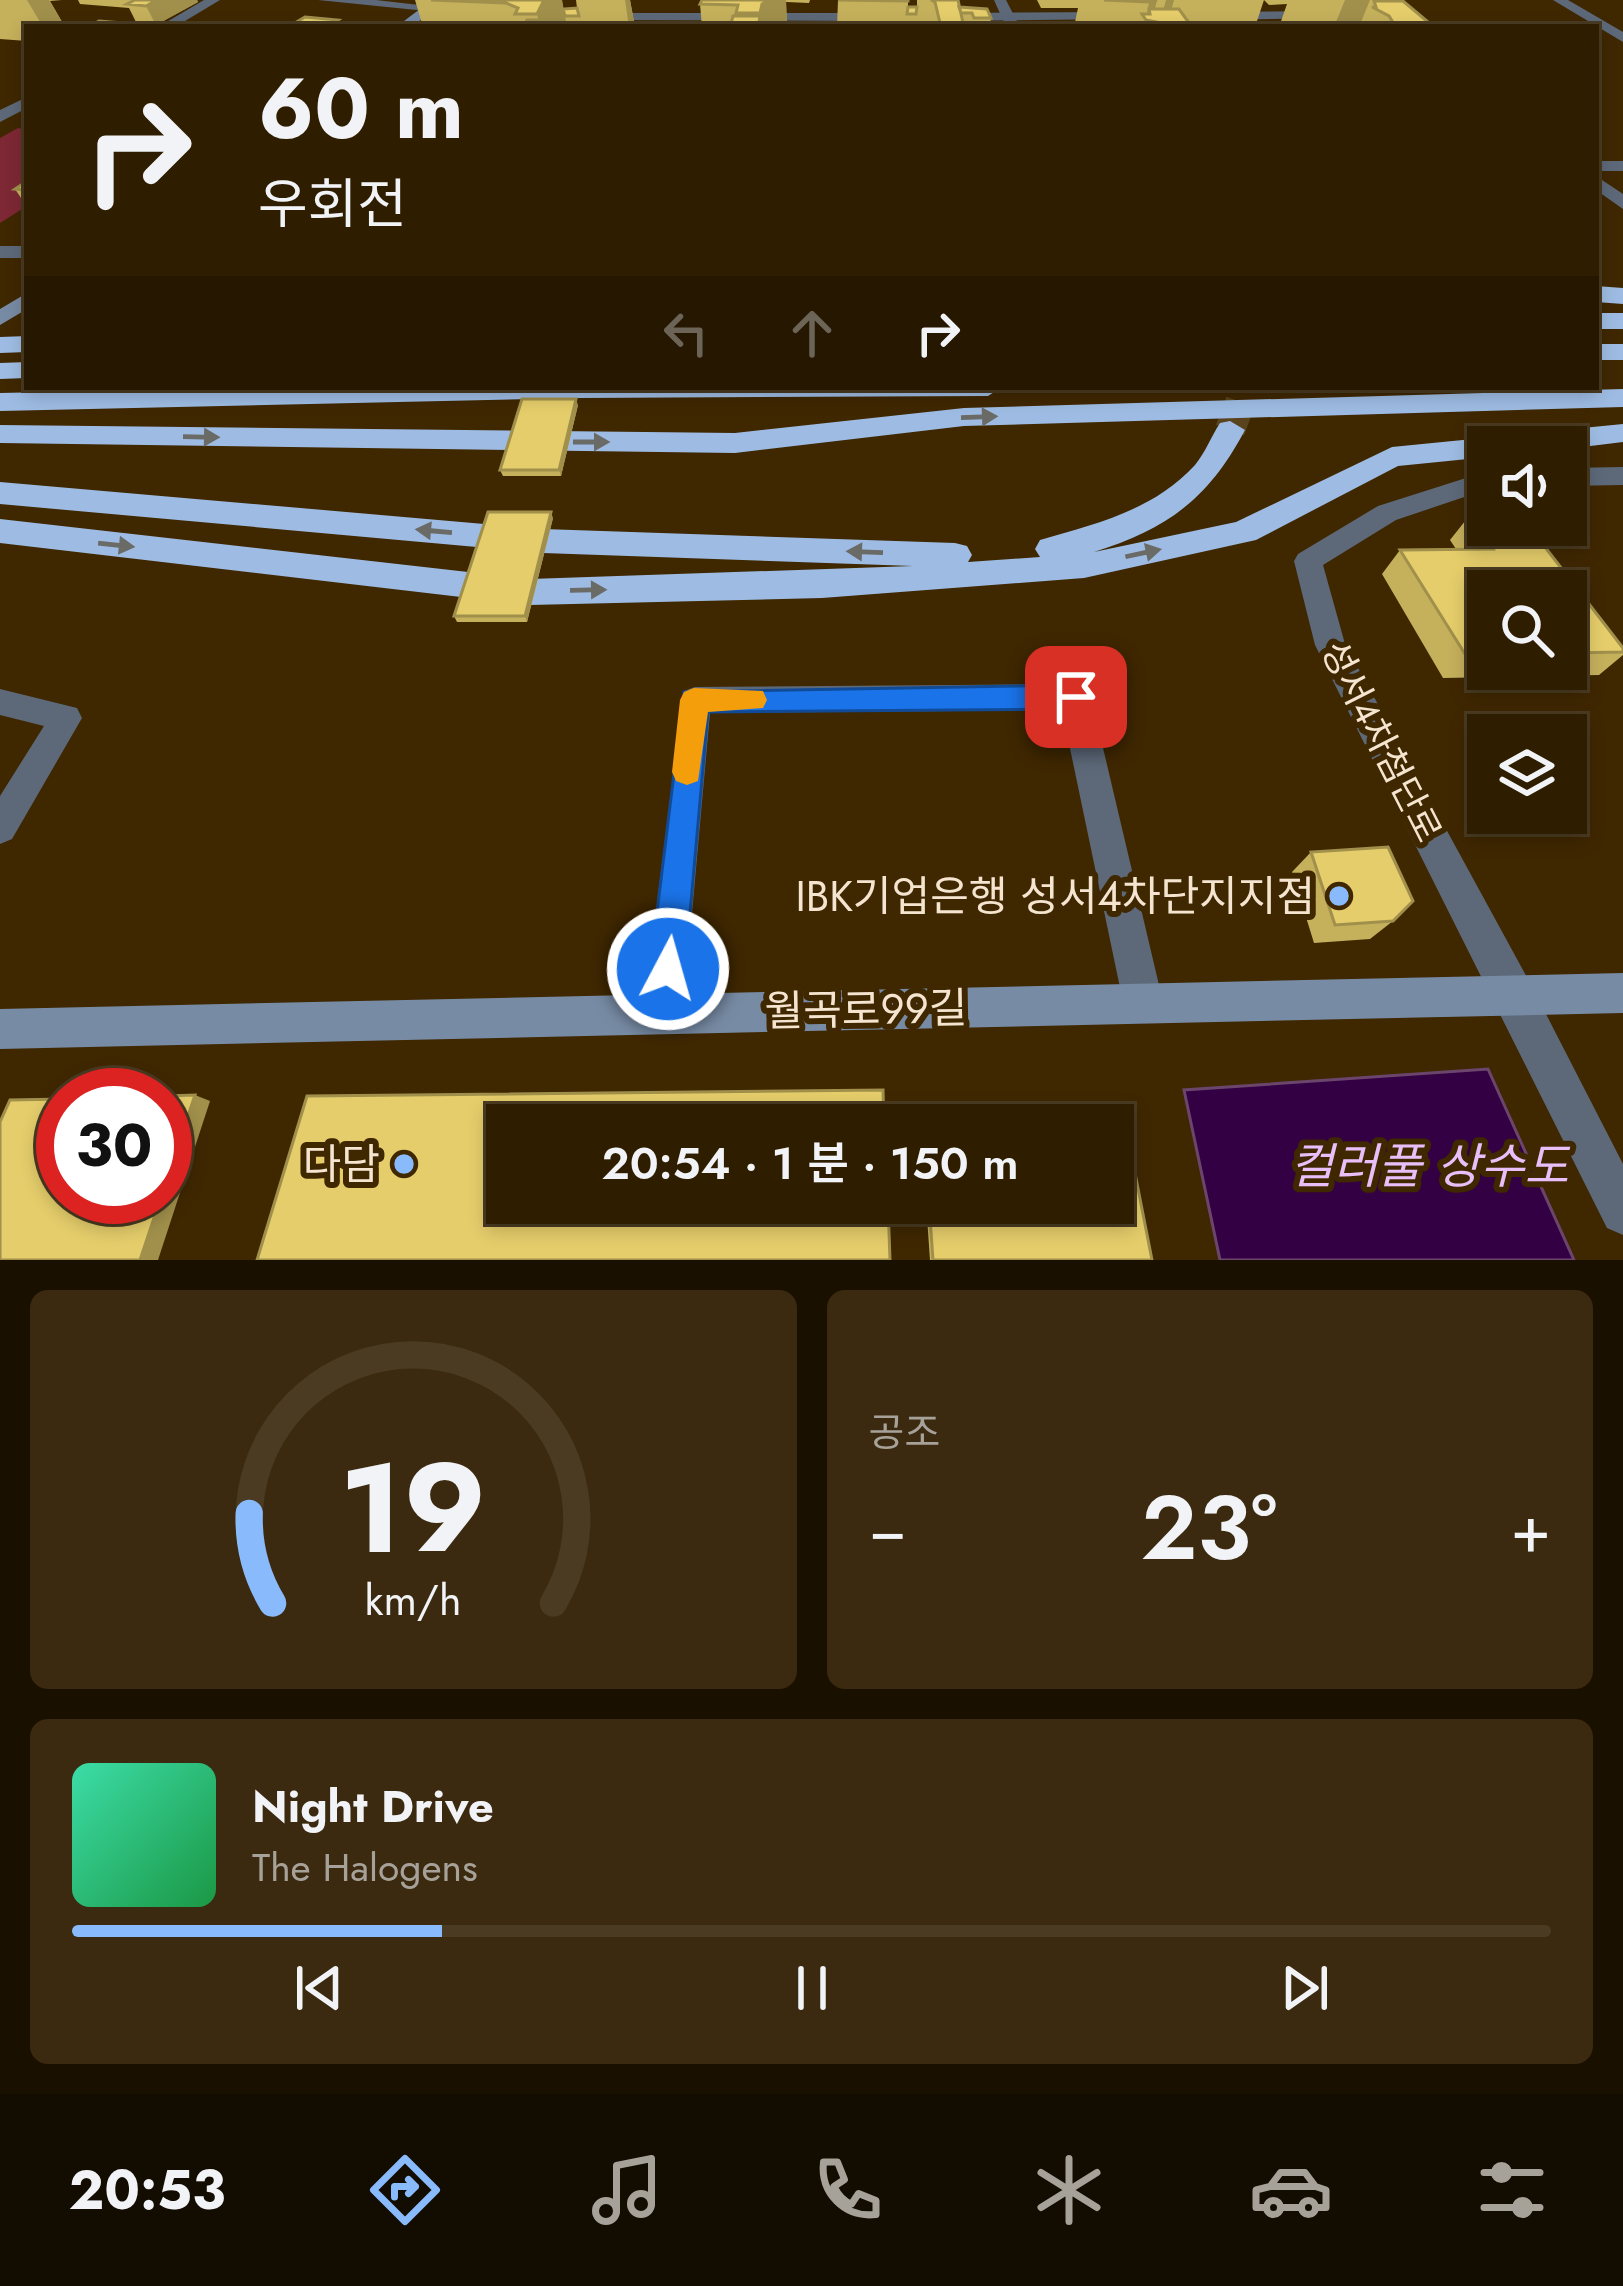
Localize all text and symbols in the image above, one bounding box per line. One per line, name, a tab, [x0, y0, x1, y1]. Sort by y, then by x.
text: 60 m	[258, 48, 464, 170]
icon: right	[60, 72, 216, 228]
text: 우회전	[258, 165, 407, 243]
icon: left	[653, 300, 719, 366]
icon: ahead	[779, 300, 845, 366]
icon: right	[905, 300, 971, 366]
one-way arrow	[961, 407, 999, 426]
map controls	[1467, 426, 1587, 834]
button: sound	[1467, 426, 1587, 546]
one-way arrow	[183, 427, 221, 447]
one-way arrow	[573, 432, 611, 452]
one-way arrow	[415, 521, 452, 540]
one-way arrow	[98, 535, 135, 554]
one-way arrow	[845, 542, 883, 561]
one-way arrow	[1125, 543, 1163, 562]
button: search	[1467, 570, 1587, 690]
one-way arrow	[570, 581, 608, 600]
street label: 성서4차첨단로	[1309, 631, 1455, 851]
pin	[1025, 646, 1127, 748]
icon: arrive	[1043, 664, 1109, 730]
button: layers	[1467, 714, 1587, 834]
place label: IBK기업은행 성서4차단지지점	[795, 866, 1315, 927]
marker: IBK기업은행 성서4차단지지점	[1326, 883, 1352, 909]
position arrow	[605, 906, 731, 1032]
street label: 월곡로99길	[764, 977, 968, 1042]
speed limit sign: 30	[36, 1068, 192, 1224]
text: 20:54 · 1 분 · 150 m	[601, 1131, 1019, 1196]
water label: 컬러풀 상수도	[1289, 1132, 1571, 1201]
place label: 다담	[303, 1134, 380, 1195]
marker: 다담	[391, 1151, 417, 1177]
text: 공조	[869, 1404, 940, 1461]
text: 19	[340, 1418, 487, 1599]
text: 23°	[1141, 1463, 1277, 1593]
text: −	[869, 1481, 907, 1577]
text: +	[1510, 1481, 1551, 1577]
text: km/h	[365, 1568, 462, 1630]
text: Night Drive	[252, 1774, 494, 1839]
text: The Halogens	[252, 1839, 478, 1896]
icon: previous	[286, 1955, 352, 2021]
icon: pause	[779, 1955, 845, 2021]
icon: next	[1272, 1955, 1338, 2021]
icon: directions	[363, 2148, 447, 2232]
icon: music	[585, 2148, 669, 2232]
icon: phone	[806, 2148, 890, 2232]
icon: climate	[1027, 2148, 1111, 2232]
icon: car	[1249, 2148, 1333, 2232]
icon: filters	[1470, 2148, 1554, 2232]
text: 20:53	[69, 2151, 226, 2229]

